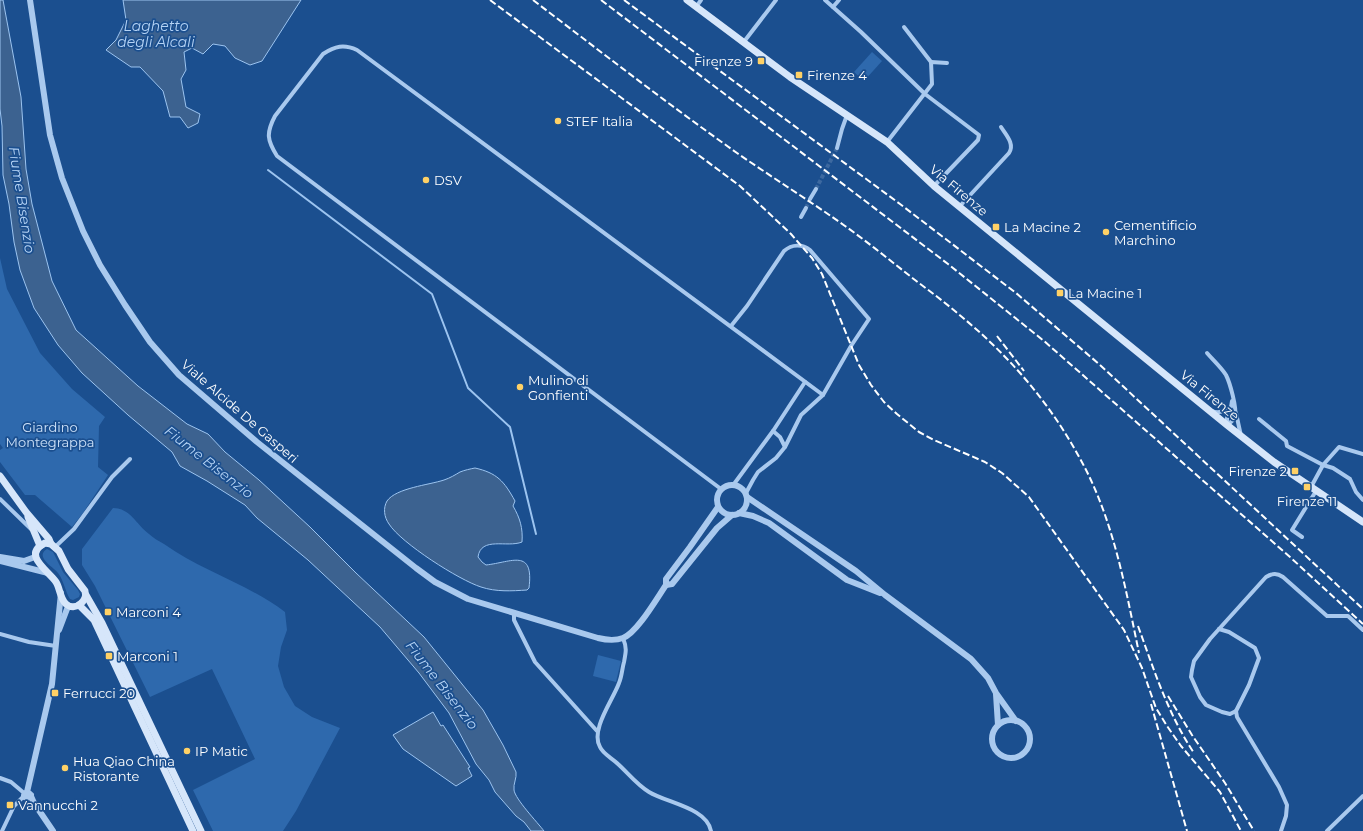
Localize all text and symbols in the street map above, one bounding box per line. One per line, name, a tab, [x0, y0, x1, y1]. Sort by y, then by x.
water label: Laghetto degli Alcali	[117, 17, 195, 51]
place label: Firenze 9	[694, 53, 753, 69]
marker: Firenze 9	[756, 56, 766, 66]
place label: Firenze 4	[807, 67, 867, 83]
marker: Firenze 4	[794, 70, 804, 80]
place label: STEF Italia	[566, 113, 633, 129]
marker: STEF Italia	[553, 116, 563, 126]
water label: Fiume Bisenzio	[5, 145, 39, 255]
street label: Via Firenze	[927, 161, 992, 219]
place label: DSV	[434, 172, 463, 188]
marker: DSV	[421, 175, 431, 185]
place label: Cementificio Marchino	[1114, 217, 1197, 248]
place label: La Macine 2	[1004, 219, 1081, 235]
marker: La Macine 2	[991, 222, 1001, 232]
marker: Cementificio Marchino	[1101, 227, 1111, 237]
place label: La Macine 1	[1068, 285, 1142, 301]
marker: La Macine 1	[1055, 288, 1065, 298]
street label: Viale Alcide De Gasperi	[178, 356, 302, 466]
street label: Via Firenze	[1177, 366, 1243, 424]
place label: Mulino di Gonfienti	[528, 372, 589, 403]
marker: Mulino di Gonfienti	[515, 382, 525, 392]
park label: Giardino Montegrappa	[6, 419, 94, 450]
water label: Fiume Bisenzio	[161, 422, 257, 502]
place label: Firenze 2	[1228, 463, 1287, 479]
marker: Firenze 2	[1290, 466, 1300, 476]
marker: Firenze 11	[1302, 482, 1312, 492]
place label: Firenze 11	[1277, 493, 1337, 509]
place label: Marconi 4	[116, 604, 181, 620]
marker: Marconi 4	[103, 607, 113, 617]
water label: Fiume Bisenzio	[402, 637, 482, 733]
place label: Marconi 1	[117, 648, 178, 664]
marker: Marconi 1	[104, 651, 114, 661]
place label: Ferrucci 20	[63, 685, 135, 701]
marker: Ferrucci 20	[50, 688, 60, 698]
place label: IP Matic	[195, 743, 248, 759]
marker: IP Matic	[182, 746, 192, 756]
place label: Hua Qiao China Ristorante	[73, 753, 175, 784]
marker: Hua Qiao China Ristorante	[60, 763, 70, 773]
place label: Vannucchi 2	[18, 797, 98, 813]
marker: Vannucchi 2	[5, 800, 15, 810]

